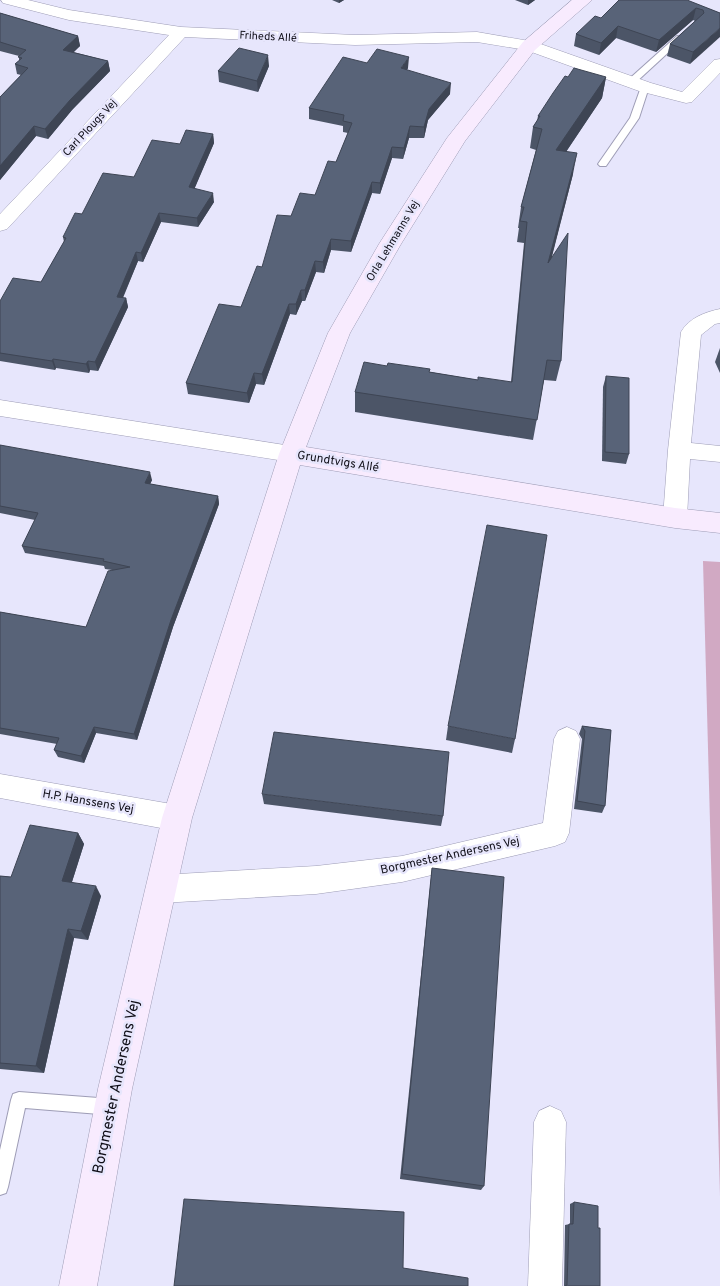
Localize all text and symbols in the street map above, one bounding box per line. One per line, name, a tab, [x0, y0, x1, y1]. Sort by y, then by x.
street label: Friheds Allé	[239, 29, 297, 45]
street label: Carl Plougs Vej	[60, 96, 120, 160]
street label: Orla Lehmanns Vej	[363, 198, 423, 284]
street label: Grundtvigs Allé	[296, 448, 380, 476]
street label: H.P. Hanssens Vej	[41, 786, 135, 818]
street label: Borgmester Andersens Vej	[379, 833, 521, 879]
street label: Borgmester Andersens Vej	[89, 998, 145, 1176]

